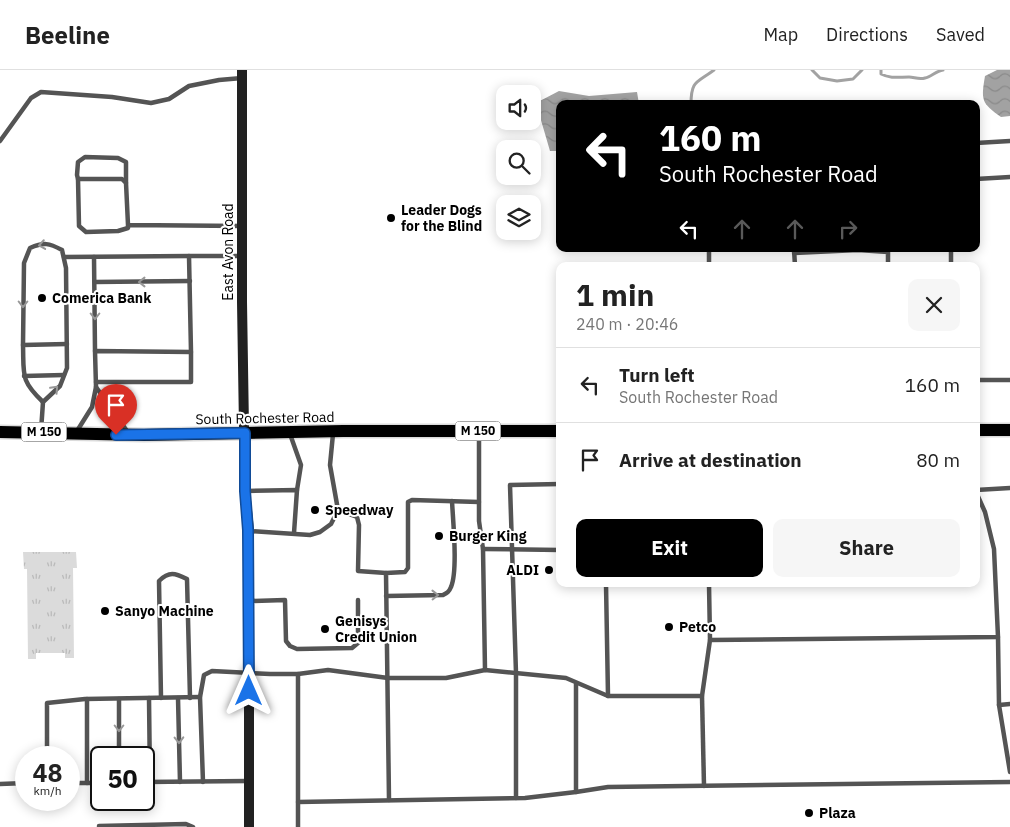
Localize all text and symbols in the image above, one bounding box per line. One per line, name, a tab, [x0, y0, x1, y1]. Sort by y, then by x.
text: Beeline	[25, 19, 110, 51]
text: Map	[763, 23, 798, 46]
text: Directions	[826, 23, 908, 46]
text: Saved	[936, 23, 985, 46]
map controls	[496, 85, 541, 240]
button: sound	[496, 85, 541, 130]
text: 160 m	[659, 115, 762, 161]
icon: left	[576, 120, 641, 185]
button: search	[496, 140, 541, 185]
text: South Rochester Road	[659, 159, 878, 188]
button: layers	[496, 195, 541, 240]
place label: Leader Dogs for the Blind	[401, 201, 482, 235]
street label: East Avon Road	[219, 203, 237, 301]
marker: Leader Dogs for the Blind	[385, 212, 397, 224]
icon: left	[675, 215, 703, 243]
icon: ahead	[728, 215, 756, 243]
icon: ahead	[781, 215, 809, 243]
icon: right	[834, 215, 862, 243]
one-way arrow	[38, 240, 47, 250]
text: 1 min	[576, 275, 654, 314]
one-way arrow	[138, 277, 146, 287]
button: close	[908, 279, 960, 331]
place label: Comerica Bank	[52, 289, 152, 307]
marker: Comerica Bank	[36, 292, 48, 304]
one-way arrow	[18, 300, 28, 308]
one-way arrow	[90, 313, 100, 321]
text: 240 m · 20:46	[576, 314, 678, 334]
text: Turn left	[619, 363, 695, 387]
icon: left	[576, 371, 604, 399]
text: 160 m	[905, 373, 960, 397]
pin	[95, 384, 137, 435]
one-way arrow	[49, 386, 58, 395]
text: South Rochester Road	[619, 387, 778, 407]
icon: arrive	[102, 391, 130, 419]
street label: South Rochester Road	[195, 408, 335, 428]
road number: M 150	[22, 422, 66, 442]
road number: M 150	[456, 422, 500, 441]
icon: arrive	[576, 446, 604, 474]
text: Arrive at destination	[619, 448, 802, 472]
text: 80 m	[916, 448, 960, 472]
place label: Speedway	[325, 501, 394, 519]
marker: Speedway	[309, 504, 321, 516]
button: Exit	[576, 519, 763, 577]
button: Share	[773, 519, 960, 577]
place label: Burger King	[449, 527, 527, 545]
marker: Burger King	[433, 530, 445, 542]
place label: ALDI	[506, 561, 539, 579]
marker: ALDI	[543, 564, 555, 576]
one-way arrow	[432, 590, 439, 600]
place label: Sanyo Machine	[115, 602, 214, 620]
marker: Sanyo Machine	[99, 605, 111, 617]
place label: Genisys Credit Union	[335, 612, 417, 646]
place label: Petco	[679, 618, 716, 636]
marker: Petco	[663, 621, 675, 633]
marker: Genisys Credit Union	[319, 623, 331, 635]
position arrow	[222, 664, 274, 716]
one-way arrow	[114, 724, 124, 732]
one-way arrow	[174, 736, 184, 744]
speed limit sign: 50	[90, 746, 155, 811]
text: 48	[32, 756, 63, 789]
text: km/h	[33, 783, 62, 798]
place label: Plaza	[819, 804, 856, 822]
marker: Plaza	[803, 807, 815, 819]

